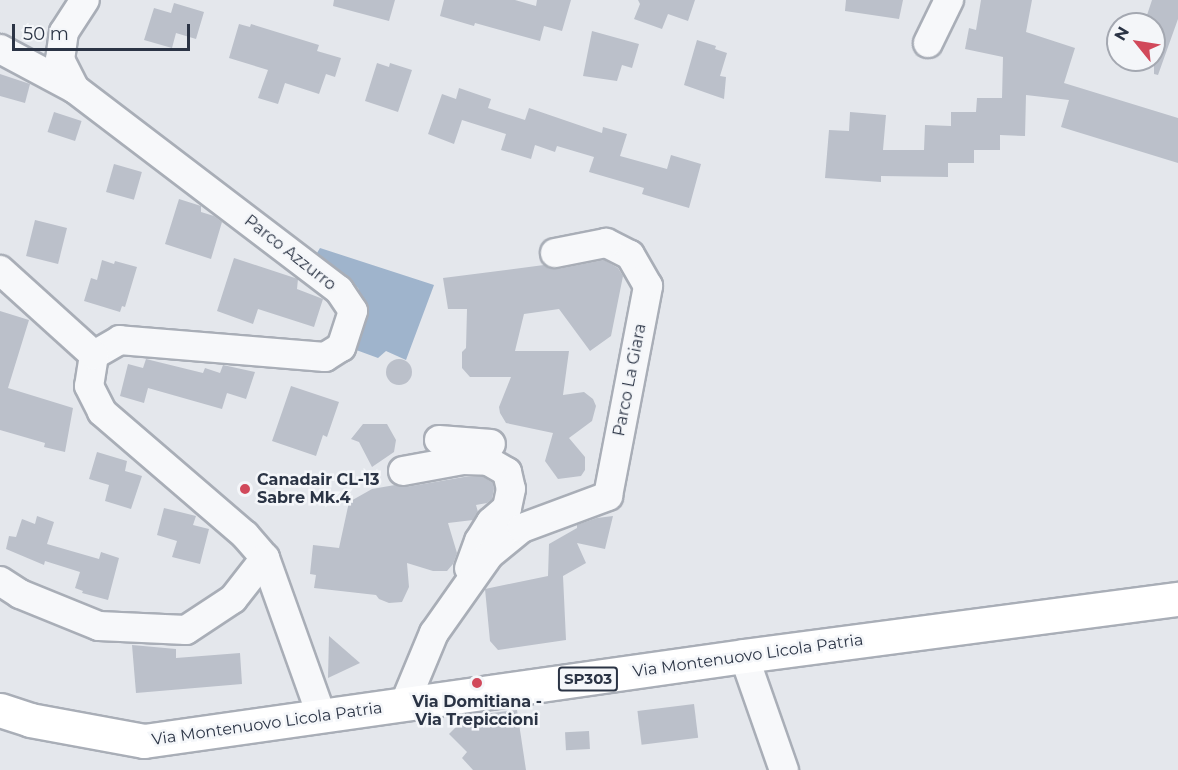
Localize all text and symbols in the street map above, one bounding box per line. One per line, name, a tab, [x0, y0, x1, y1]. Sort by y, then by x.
scale bar	[15, 12, 194, 50]
north arrow	[1106, 12, 1166, 72]
text: 50 m	[23, 23, 69, 45]
text: N	[1110, 23, 1133, 44]
street label: Parco Azzurro	[240, 211, 340, 295]
street label: Parco La Giara	[610, 322, 650, 438]
place label: Canadair CL-13 Sabre Mk.4	[257, 470, 379, 508]
marker: Canadair CL-13 Sabre Mk.4	[238, 482, 252, 496]
street label: Via Montenuovo Licola Patria	[631, 630, 865, 682]
road number: SP303	[556, 667, 620, 691]
marker: Via Domitiana - Via Trepiccioni	[470, 676, 484, 690]
place label: Via Domitiana - Via Trepiccioni	[412, 692, 542, 730]
street label: Via Montenuovo Licola Patria	[150, 698, 384, 750]

